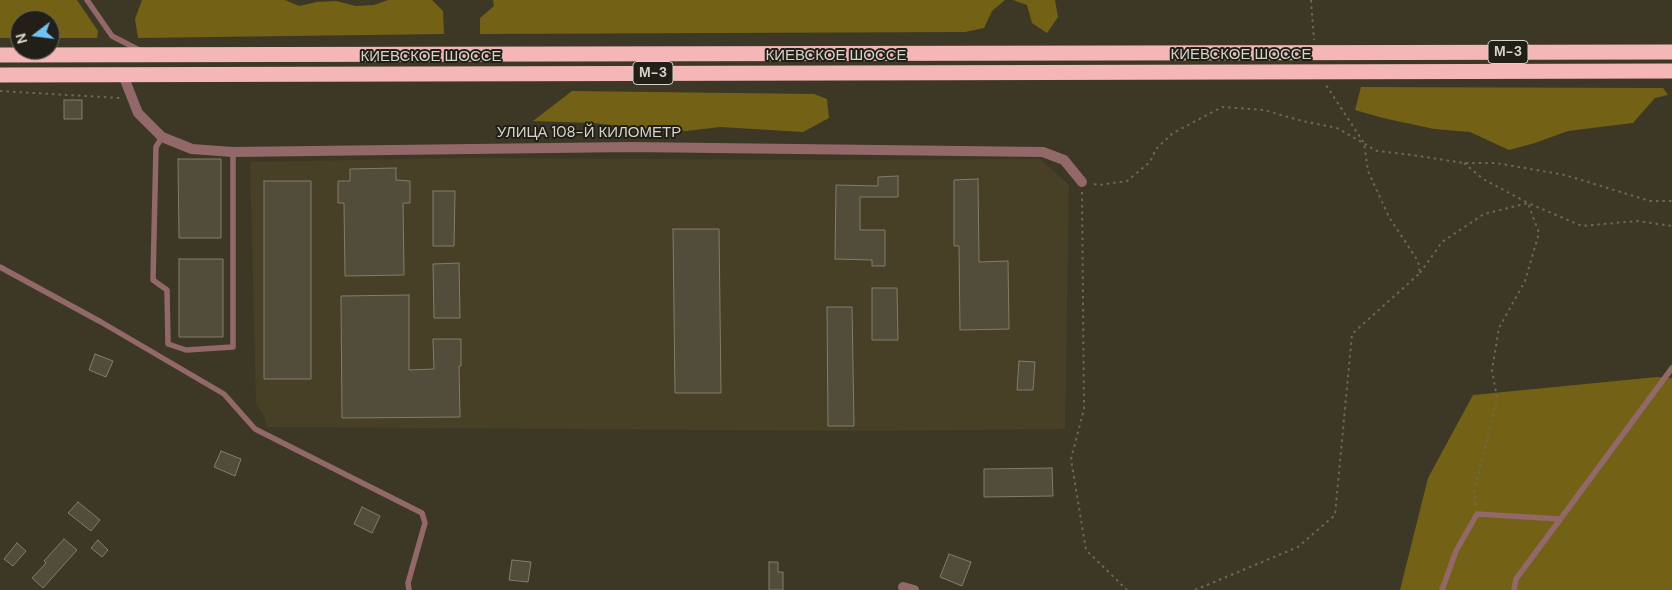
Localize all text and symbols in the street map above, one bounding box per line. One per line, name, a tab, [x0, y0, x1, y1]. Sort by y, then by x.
north arrow	[10, 10, 60, 60]
text: N	[11, 31, 31, 46]
road number: М-3	[1488, 41, 1528, 64]
street label: КИЕВСКОЕ ШОССЕ	[1170, 46, 1312, 64]
street label: КИЕВСКОЕ ШОССЕ	[765, 47, 907, 65]
street label: КИЕВСКОЕ ШОССЕ	[360, 48, 502, 66]
road number: М-3	[633, 62, 673, 84]
street label: УЛИЦА 108-Й КИЛОМЕТР	[497, 124, 681, 142]

